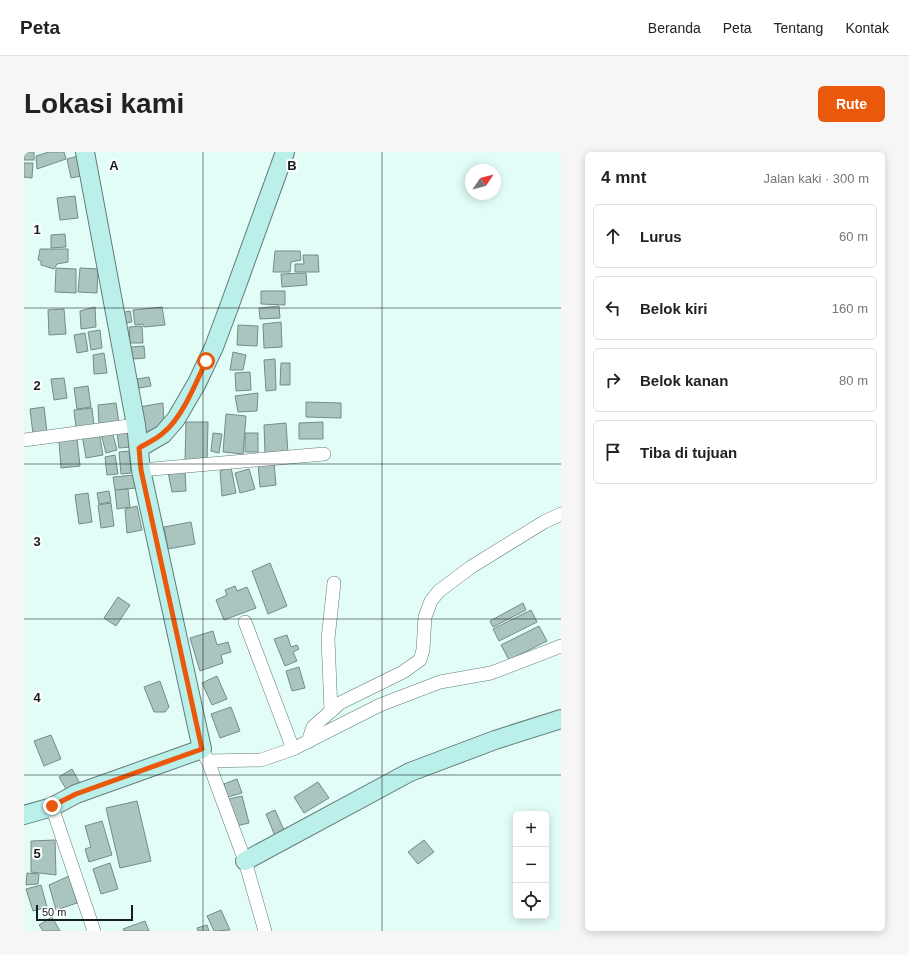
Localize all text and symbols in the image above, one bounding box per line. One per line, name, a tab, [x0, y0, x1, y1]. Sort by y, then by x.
text: Peta	[20, 17, 60, 38]
text: Beranda	[648, 20, 701, 36]
text: Peta	[723, 20, 752, 36]
text: Tentang	[774, 20, 823, 36]
text: Kontak	[845, 20, 889, 36]
button: Rute	[818, 86, 885, 122]
text: Lokasi kami	[24, 88, 184, 119]
text: A	[109, 158, 119, 173]
text: B	[287, 158, 297, 173]
north arrow	[465, 164, 501, 200]
text: 4 mnt	[601, 168, 646, 187]
text: Jalan kaki · 300 m	[764, 171, 869, 186]
text: 1	[33, 222, 41, 237]
icon: ahead	[602, 225, 624, 247]
text: Lurus	[640, 228, 682, 245]
text: 60 m	[839, 229, 868, 244]
icon: left	[602, 297, 624, 319]
text: Belok kiri	[640, 300, 708, 317]
text: 160 m	[832, 301, 868, 316]
route start	[197, 352, 215, 370]
icon: right	[602, 369, 624, 391]
text: Belok kanan	[640, 372, 728, 389]
text: 80 m	[839, 373, 868, 388]
text: 2	[33, 378, 41, 393]
icon: arrive	[602, 441, 624, 463]
text: Tiba di tujuan	[640, 444, 737, 461]
text: 3	[33, 534, 41, 549]
text: 4	[33, 690, 41, 705]
route end	[43, 797, 61, 815]
map controls	[513, 811, 549, 919]
button: +	[513, 811, 549, 847]
text: 5	[33, 846, 41, 861]
button: −	[513, 847, 549, 883]
button: locate	[513, 883, 549, 919]
scale bar	[36, 903, 133, 922]
text: 50 m	[42, 906, 66, 918]

